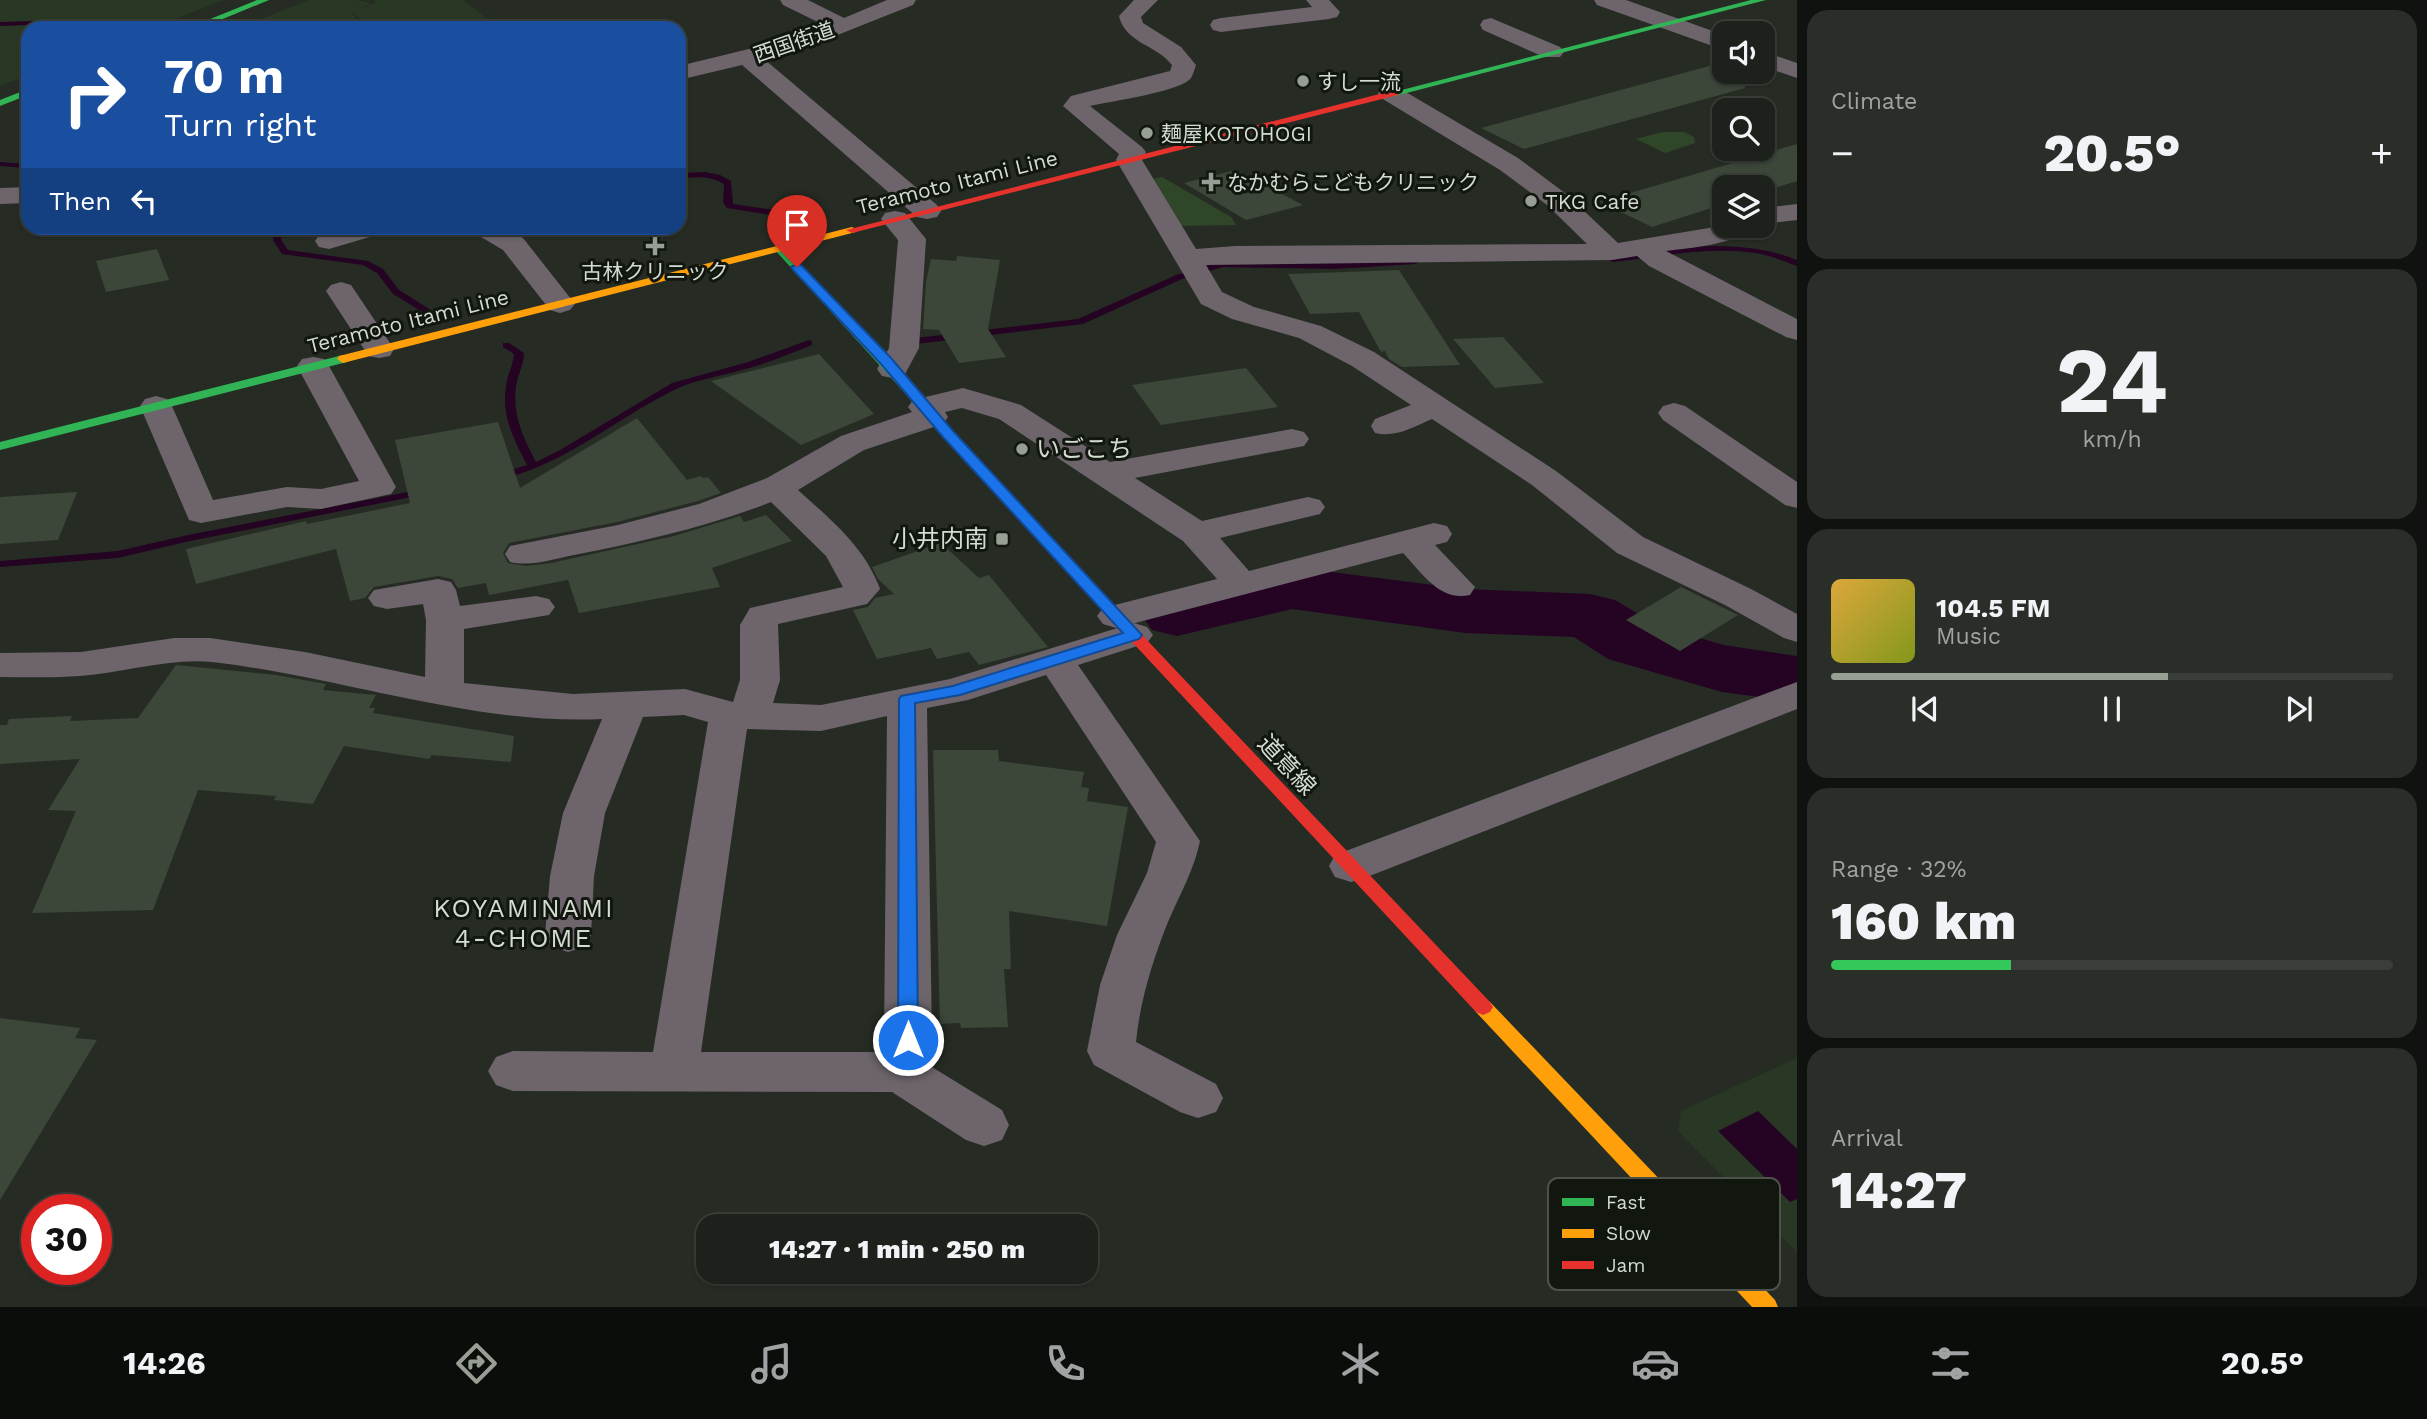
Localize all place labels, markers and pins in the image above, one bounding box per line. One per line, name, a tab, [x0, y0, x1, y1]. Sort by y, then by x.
place label: すし一流	[1317, 69, 1401, 94]
marker: すし一流	[1295, 73, 1311, 89]
place label: 麺屋KOTOHOGI	[1161, 121, 1312, 146]
marker: 麺屋KOTOHOGI	[1139, 125, 1155, 141]
place label: なかむらこどもクリニック	[1227, 170, 1479, 195]
marker: なかむらこどもクリニック	[1201, 172, 1221, 192]
place label: TKG Cafe	[1545, 189, 1639, 214]
marker: TKG Cafe	[1523, 193, 1539, 209]
pin	[767, 195, 827, 267]
marker: 古林クリニック	[645, 236, 665, 256]
place label: 古林クリニック	[582, 259, 729, 284]
place label: いごこち	[1036, 435, 1132, 463]
marker: いごこち	[1014, 441, 1030, 457]
place label: 小井内南	[892, 525, 988, 553]
marker: 小井内南	[994, 531, 1010, 547]

